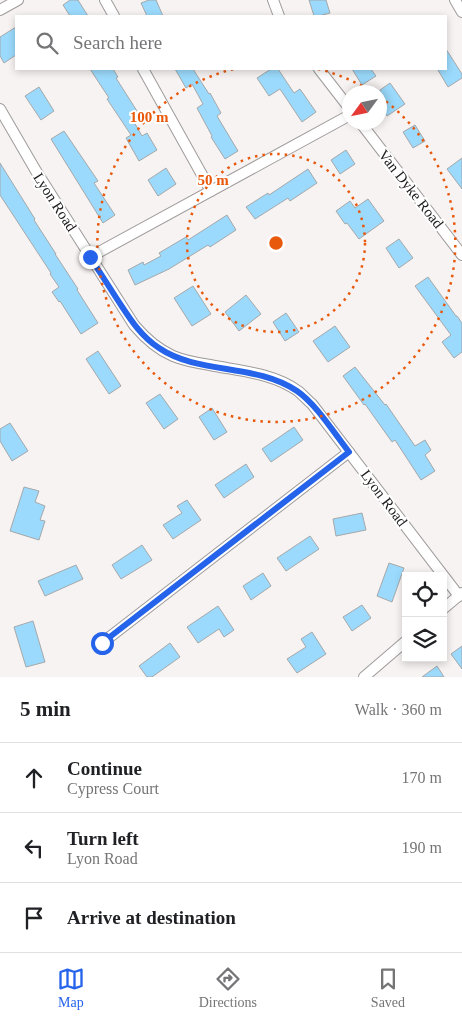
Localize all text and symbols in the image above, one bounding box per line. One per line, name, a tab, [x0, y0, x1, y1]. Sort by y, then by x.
search box	[15, 15, 447, 70]
icon: search	[33, 29, 61, 57]
text: Search here	[73, 32, 162, 53]
north arrow	[342, 85, 387, 130]
text: 100 m	[130, 109, 169, 125]
street label: Van Dyke Road	[375, 147, 447, 232]
street label: Lyon Road	[30, 170, 80, 235]
text: 50 m	[197, 172, 229, 188]
centre of rings	[267, 234, 285, 252]
route end	[79, 246, 102, 269]
street label: Lyon Road	[358, 467, 411, 530]
map controls	[402, 572, 447, 662]
button: locate	[402, 572, 447, 617]
button: layers	[402, 617, 447, 662]
route start	[91, 632, 114, 655]
text: 5 min	[20, 697, 71, 721]
text: Walk · 360 m	[355, 701, 442, 718]
text: Continue	[67, 758, 142, 779]
icon: ahead	[20, 764, 48, 792]
text: 170 m	[402, 769, 442, 786]
text: Cypress Court	[67, 780, 159, 797]
text: Turn left	[67, 828, 139, 849]
icon: left	[20, 834, 48, 862]
text: 190 m	[402, 839, 442, 856]
text: Lyon Road	[67, 850, 138, 867]
icon: arrive	[20, 904, 48, 932]
text: Arrive at destination	[67, 907, 236, 928]
tab: Map	[57, 965, 85, 1011]
tab: Directions	[199, 965, 257, 1011]
tab: Saved	[371, 965, 405, 1011]

